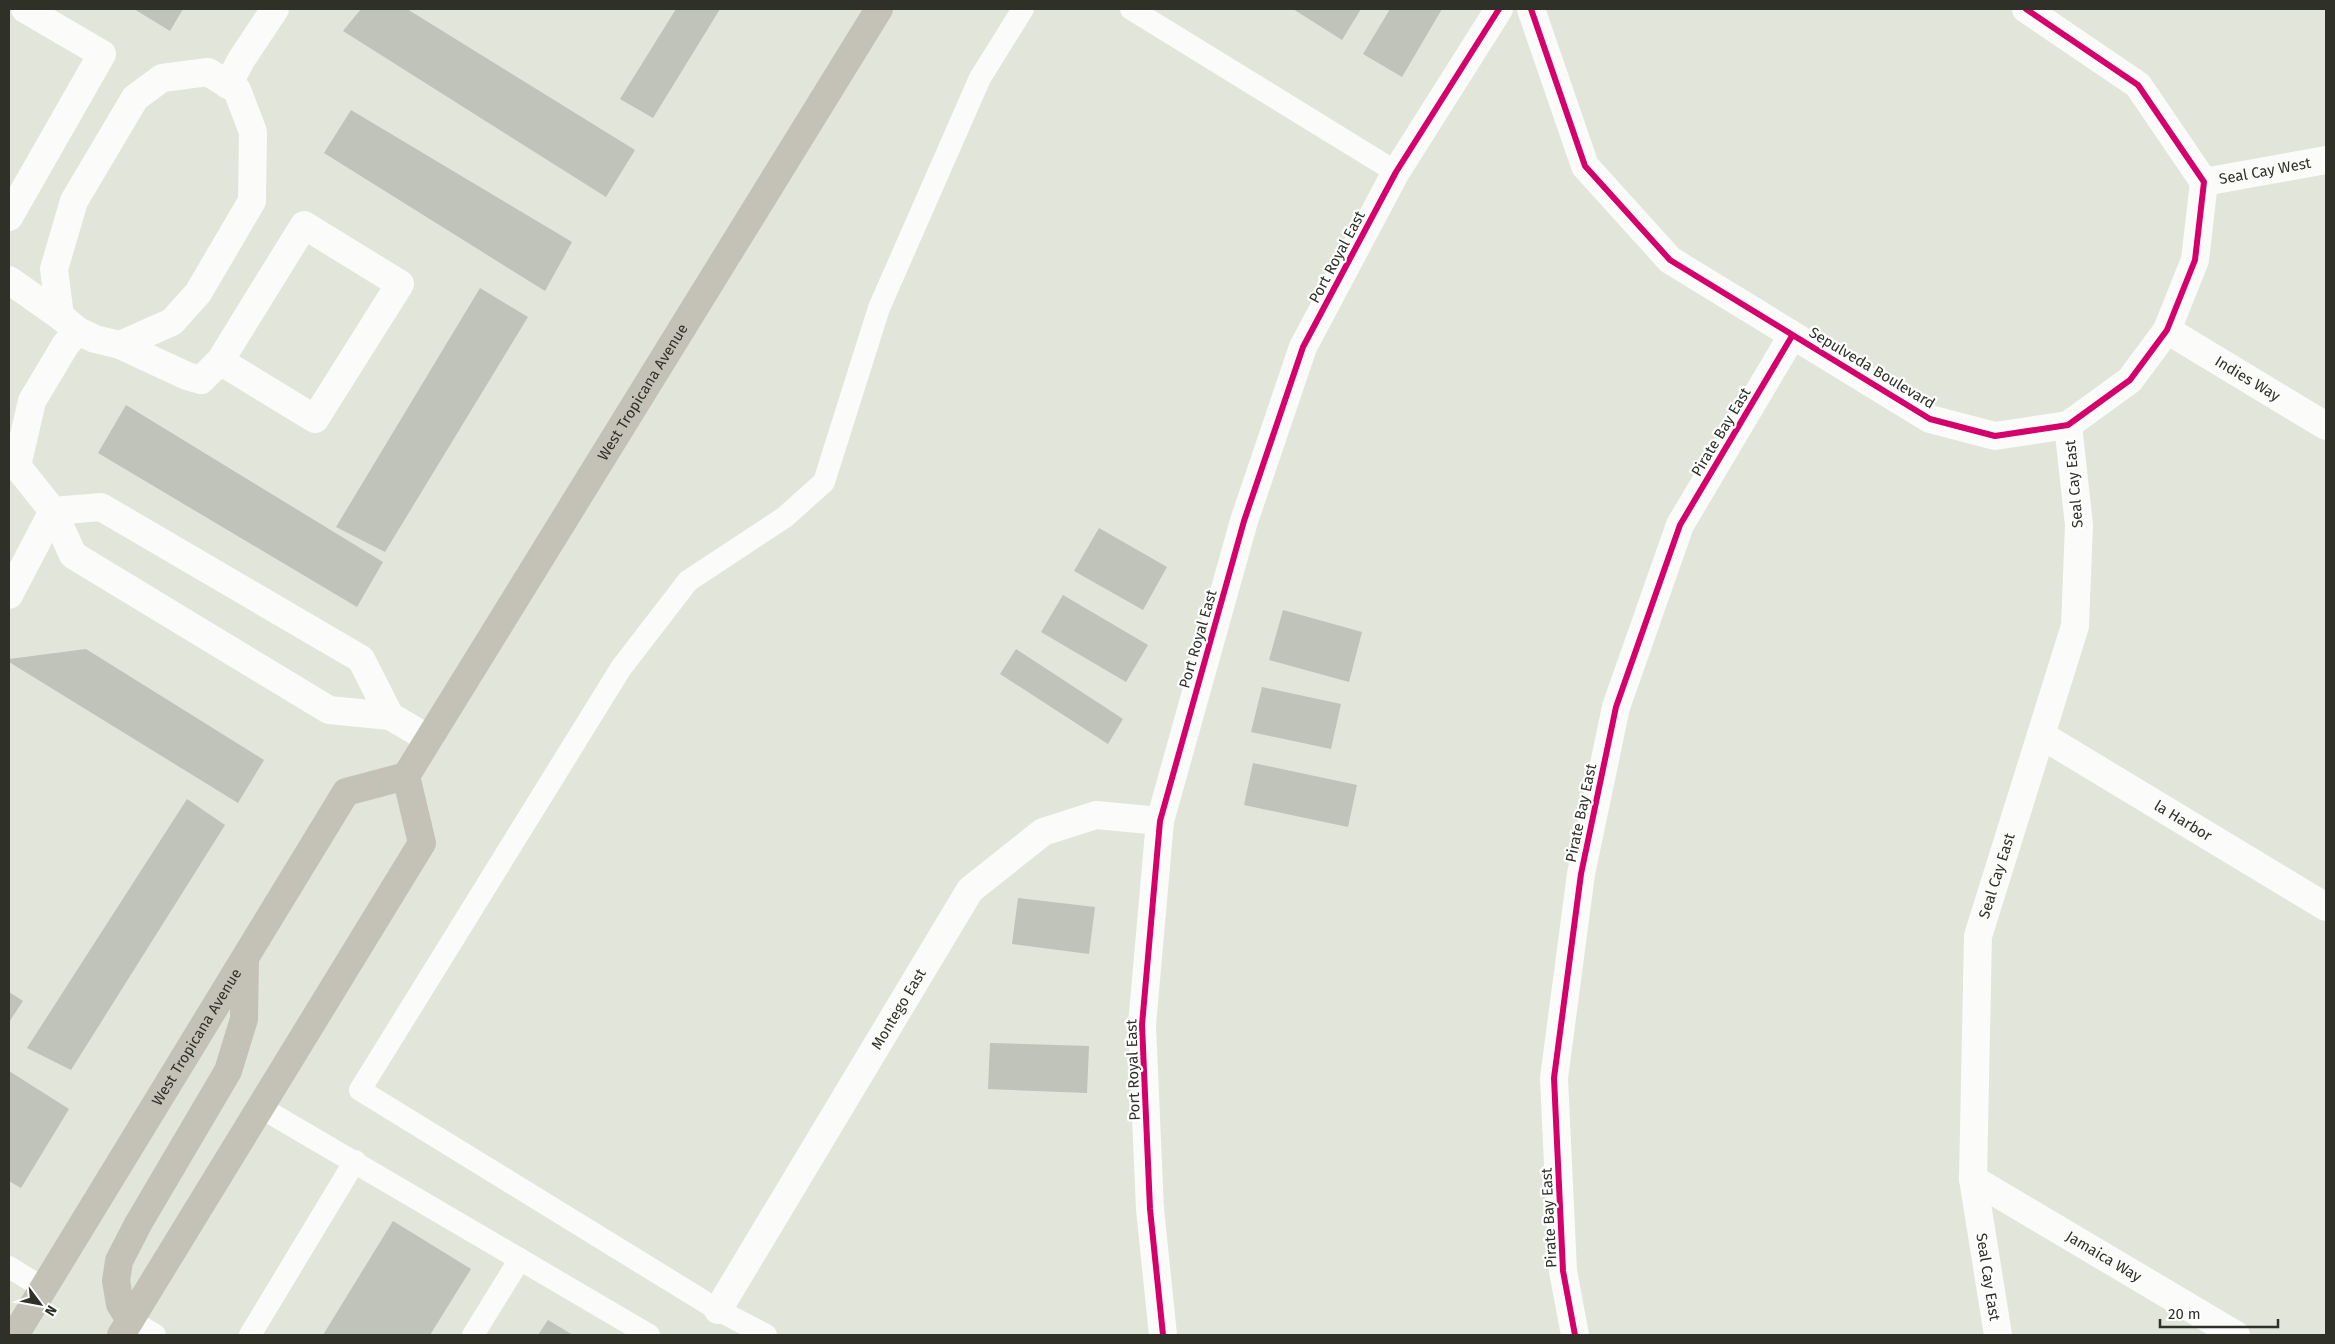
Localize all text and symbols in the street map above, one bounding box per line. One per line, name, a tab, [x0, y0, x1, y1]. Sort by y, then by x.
street label: Seal Cay West	[2218, 154, 2313, 188]
street label: Port Royal East	[1305, 207, 1369, 306]
street label: West Tropicana Avenue	[594, 320, 692, 464]
street label: Sepulveda Boulevard	[1806, 323, 1938, 413]
street label: Indies Way	[2212, 352, 2284, 405]
street label: Pirate Bay East	[1687, 384, 1755, 480]
street label: Seal Cay East	[2061, 439, 2087, 529]
street label: Port Royal East	[1175, 587, 1221, 690]
street label: Pirate Bay East	[1562, 761, 1600, 864]
street label: la Harbor	[2151, 796, 2215, 845]
street label: Seal Cay East	[1975, 830, 2019, 921]
street label: West Tropicana Avenue	[148, 965, 245, 1109]
street label: Montego East	[867, 965, 930, 1053]
street label: Port Royal East	[1122, 1018, 1144, 1121]
street label: Pirate Bay East	[1537, 1167, 1561, 1269]
street label: Jamaica Way	[2063, 1227, 2145, 1286]
street label: Seal Cay East	[1972, 1232, 2004, 1323]
north arrow	[15, 1279, 65, 1329]
scale bar	[2160, 1296, 2278, 1328]
text: N	[41, 1302, 60, 1319]
text: 20 m	[2168, 1305, 2201, 1323]

